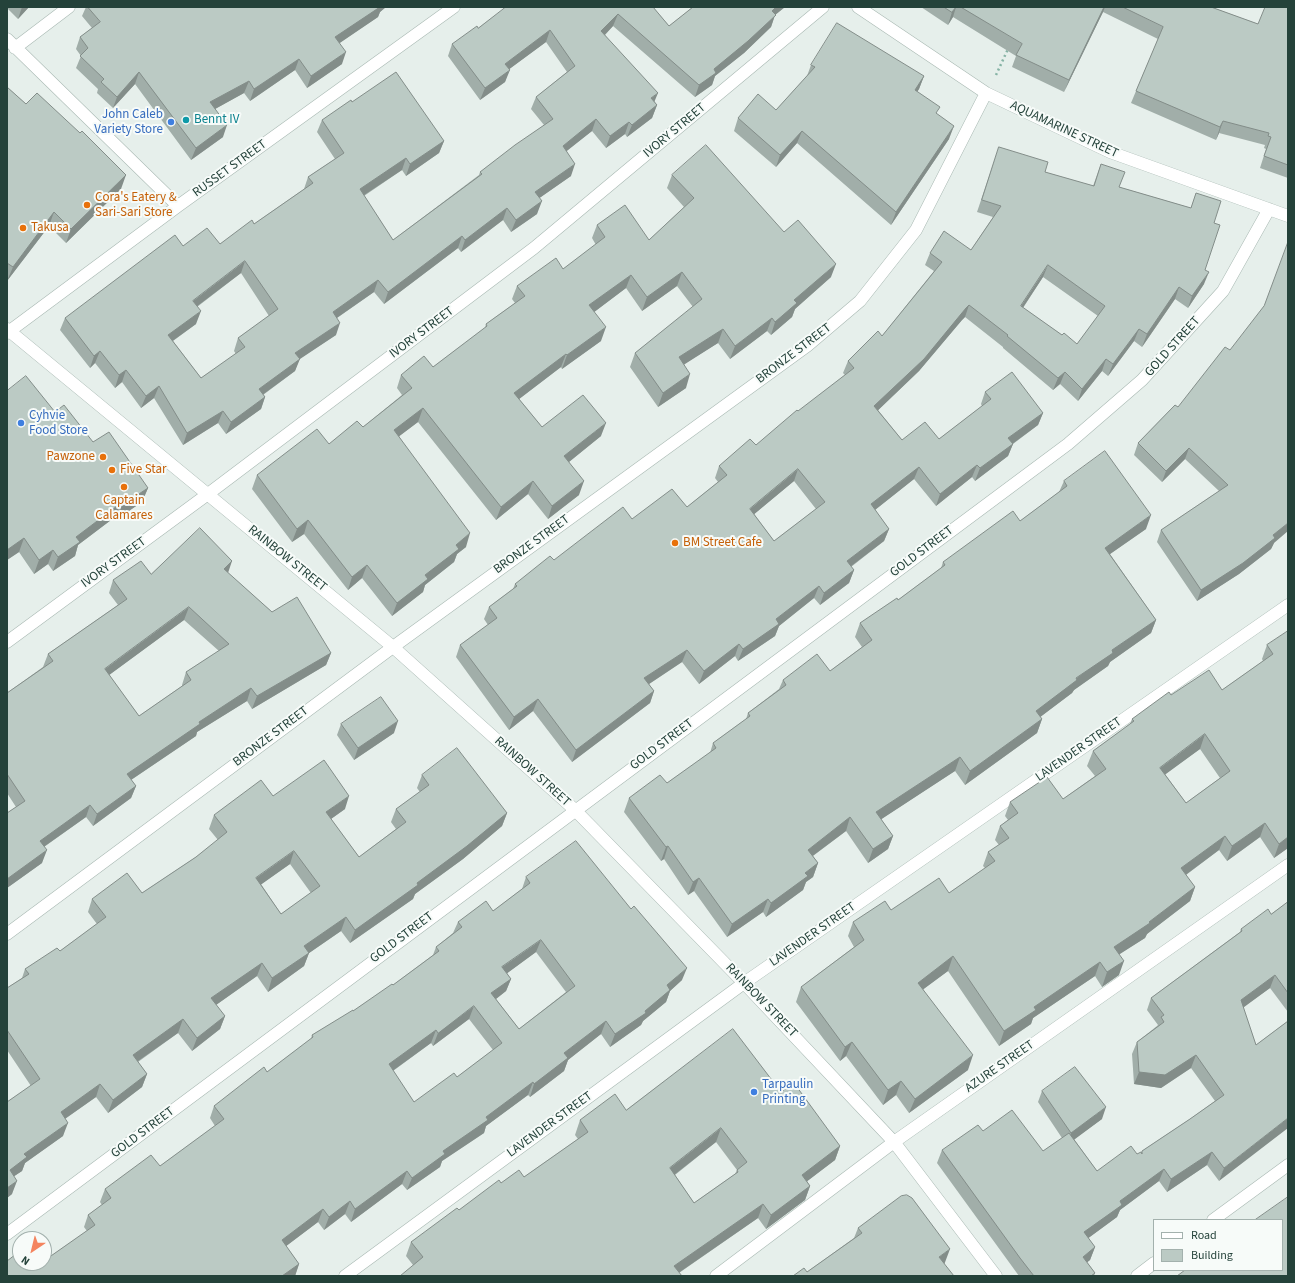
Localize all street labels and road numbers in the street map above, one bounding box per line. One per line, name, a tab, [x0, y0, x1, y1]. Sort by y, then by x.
street label: AQUAMARINE STREET	[1007, 98, 1121, 162]
street label: IVORY STREET	[641, 100, 709, 162]
street label: RUSSET STREET	[190, 137, 270, 201]
street label: IVORY STREET	[387, 304, 457, 362]
street label: GOLD STREET	[1142, 314, 1204, 380]
street label: BRONZE STREET	[753, 321, 835, 387]
street label: BRONZE STREET	[491, 512, 573, 578]
street label: RAINBOW STREET	[244, 522, 330, 596]
street label: GOLD STREET	[887, 523, 957, 581]
street label: IVORY STREET	[78, 534, 150, 592]
street label: BRONZE STREET	[230, 704, 312, 770]
street label: LAVENDER STREET	[1033, 714, 1125, 786]
street label: GOLD STREET	[627, 716, 697, 774]
street label: RAINBOW STREET	[491, 734, 573, 810]
street label: LAVENDER STREET	[767, 899, 859, 971]
street label: GOLD STREET	[367, 909, 437, 967]
street label: RAINBOW STREET	[722, 961, 800, 1041]
street label: AZURE STREET	[962, 1037, 1038, 1097]
street label: LAVENDER STREET	[504, 1089, 596, 1161]
street label: GOLD STREET	[108, 1104, 178, 1162]

